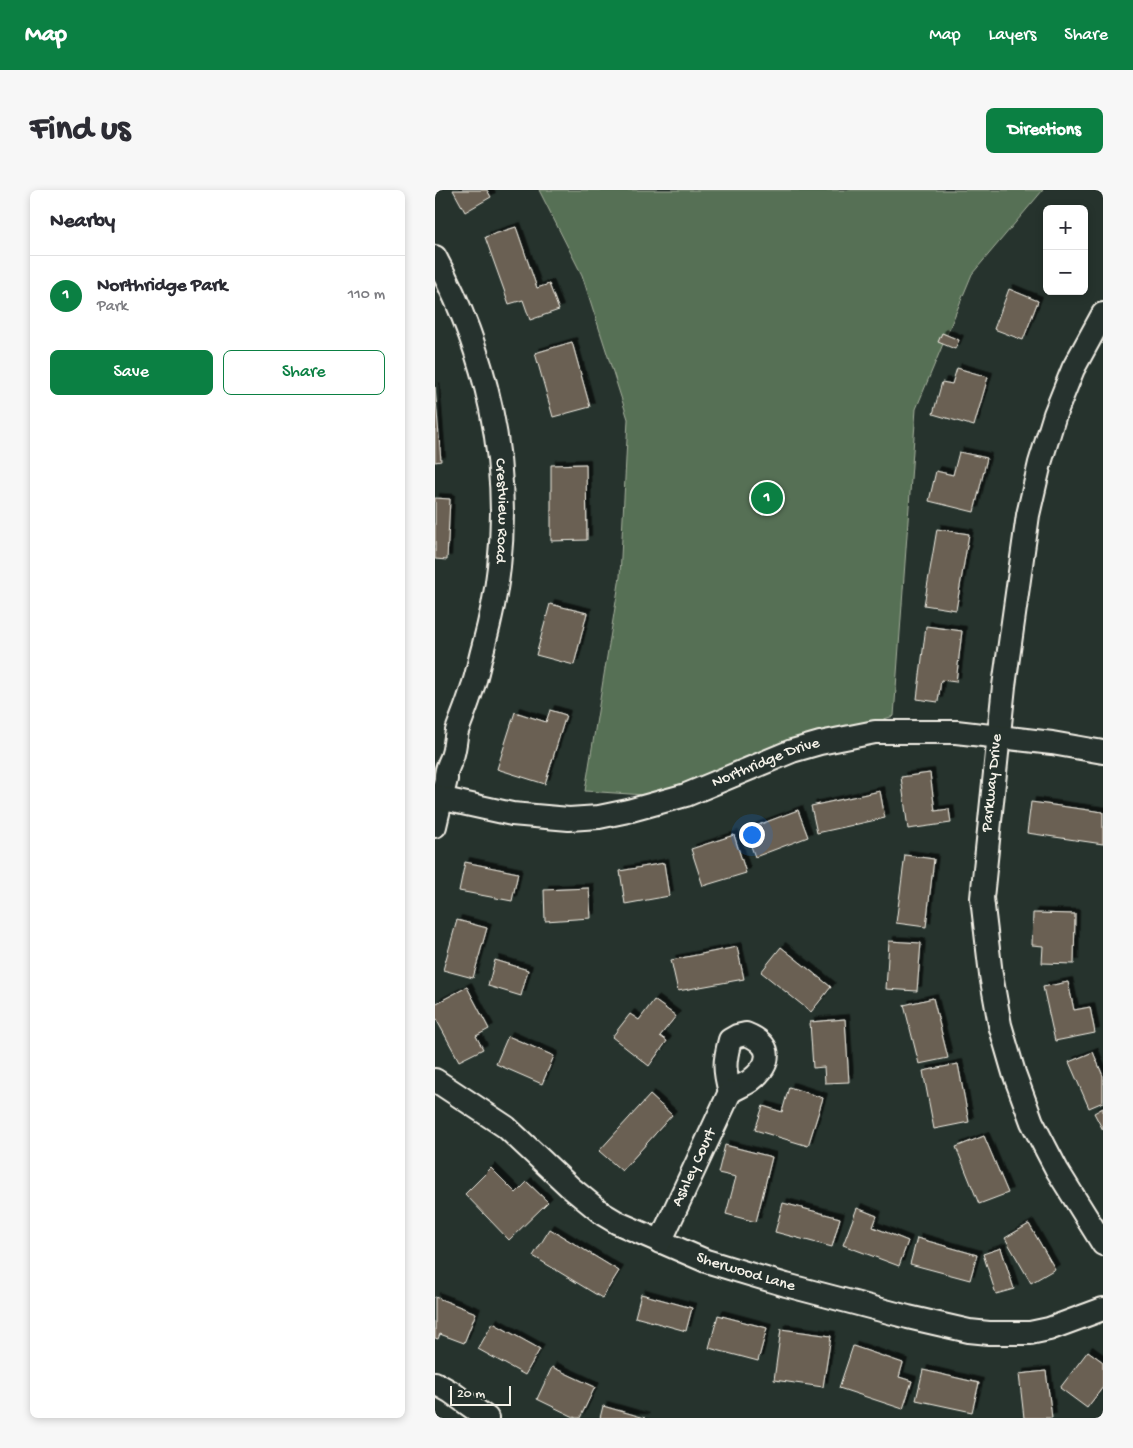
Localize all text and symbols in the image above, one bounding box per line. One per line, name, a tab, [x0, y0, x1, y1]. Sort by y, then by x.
text: Map	[25, 21, 67, 50]
text: Map	[929, 25, 961, 46]
text: Layers	[989, 25, 1036, 46]
text: Share	[1064, 25, 1108, 46]
button: Directions	[986, 108, 1103, 153]
text: Find us	[30, 110, 130, 151]
map controls	[1043, 205, 1088, 295]
button: +	[1043, 205, 1088, 250]
text: Nearby	[50, 210, 115, 235]
button: −	[1043, 250, 1088, 295]
text: Northridge Park	[97, 275, 227, 298]
text: 1	[63, 286, 69, 305]
text: 110 m	[348, 286, 385, 305]
text: Park	[97, 298, 128, 317]
button: Save	[50, 350, 213, 395]
button: Share	[223, 350, 385, 395]
street label: Crestview Road	[489, 457, 512, 566]
pin: 1	[751, 479, 783, 517]
street label: Parkway Drive	[978, 732, 1008, 834]
street label: Northridge Drive	[709, 734, 823, 793]
your location	[739, 822, 765, 848]
street label: Ashley Court	[668, 1124, 722, 1210]
street label: Sherwood Lane	[693, 1248, 798, 1297]
scale bar	[450, 1383, 511, 1406]
text: 20 m	[457, 1386, 485, 1403]

